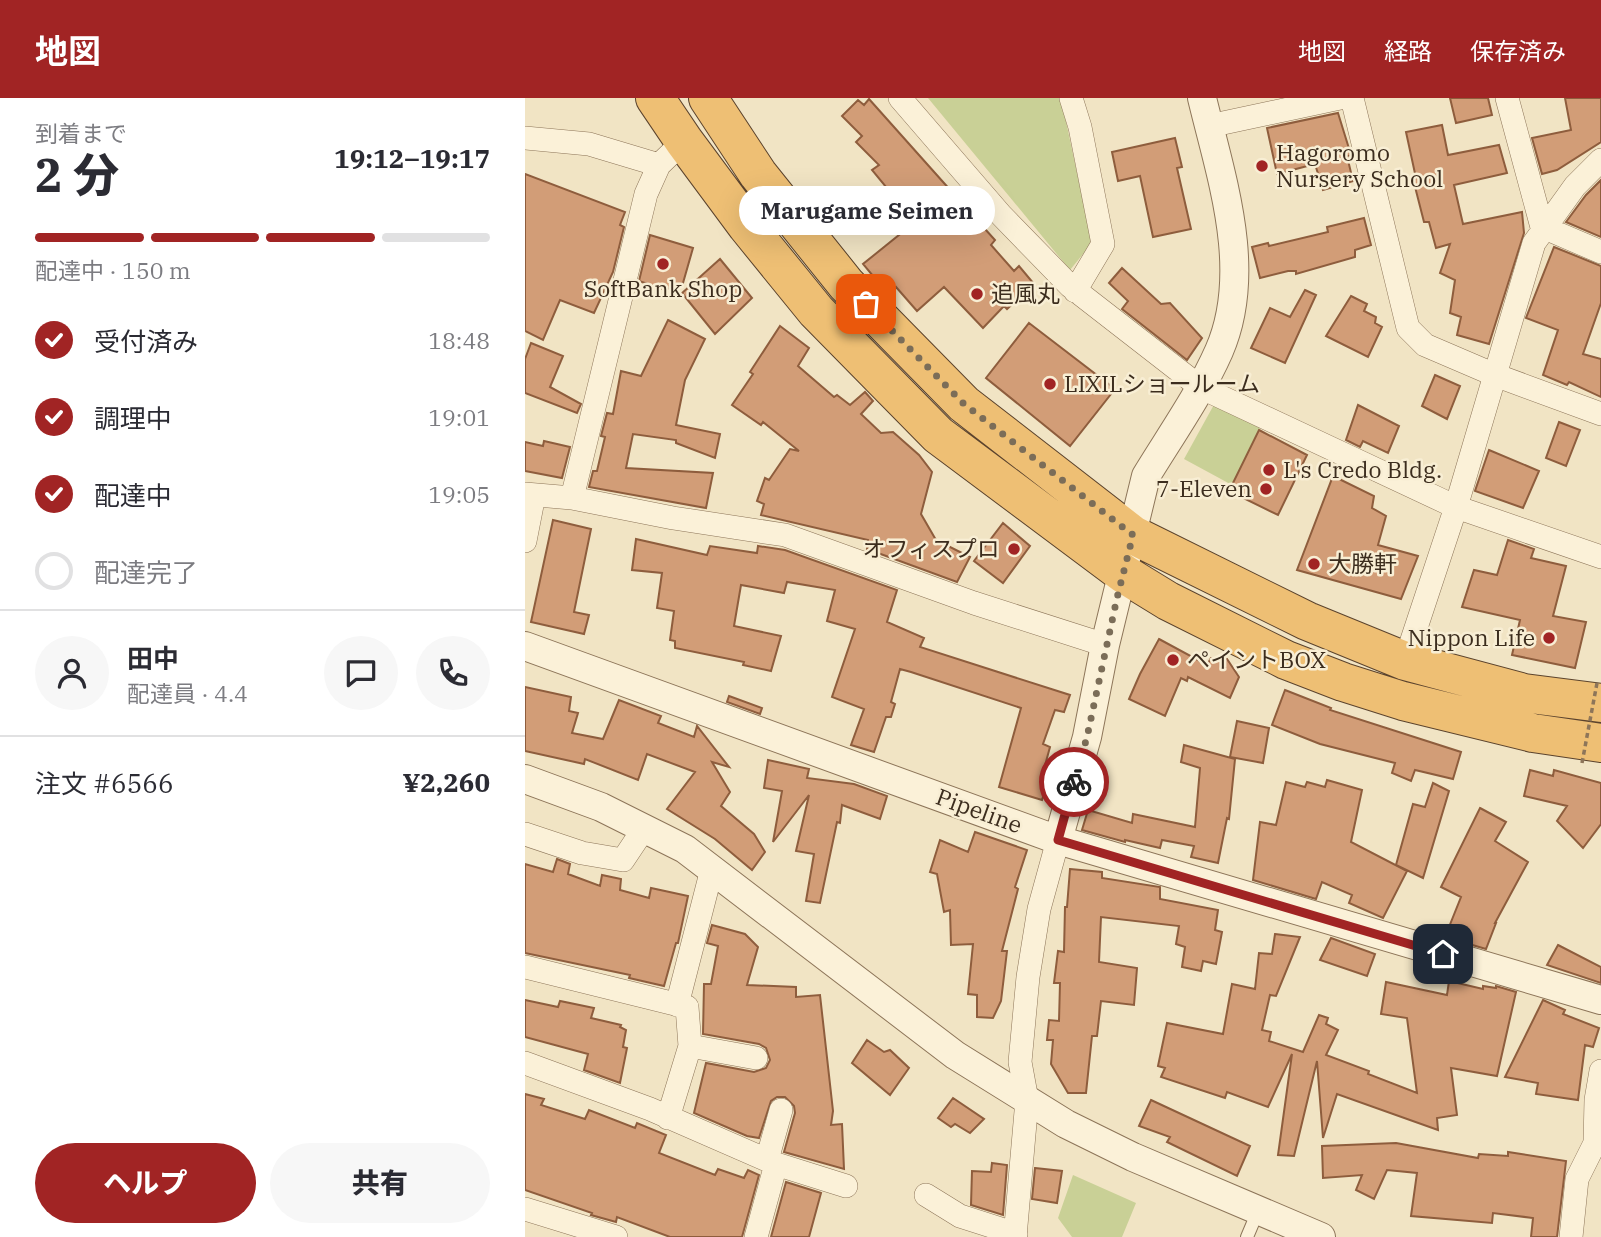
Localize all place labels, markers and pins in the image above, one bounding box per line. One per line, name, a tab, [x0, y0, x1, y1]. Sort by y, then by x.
place label: Hagoromo Nursery School	[1276, 137, 1443, 193]
marker: Hagoromo Nursery School	[1254, 158, 1270, 174]
callout: Marugame Seimen	[738, 185, 994, 234]
marker: SoftBank Shop	[655, 256, 671, 272]
place label: SoftBank Shop	[584, 273, 742, 303]
pin	[836, 274, 896, 334]
place label: 追風丸	[991, 278, 1060, 308]
marker: 追風丸	[969, 286, 985, 302]
place label: LIXILショールーム	[1064, 368, 1260, 398]
marker: LIXILショールーム	[1042, 376, 1058, 392]
place label: L's Credo Bldg.	[1283, 454, 1442, 484]
marker: L's Credo Bldg.	[1261, 462, 1277, 478]
place label: 7-Eleven	[1156, 473, 1252, 503]
marker: 7-Eleven	[1258, 481, 1274, 497]
place label: オフィスプロ	[862, 533, 1000, 563]
marker: オフィスプロ	[1006, 541, 1022, 557]
place label: 大勝軒	[1328, 548, 1397, 578]
marker: 大勝軒	[1306, 556, 1322, 572]
place label: Nippon Life	[1407, 622, 1535, 652]
marker: Nippon Life	[1541, 630, 1557, 646]
place label: ペイントBOX	[1187, 644, 1326, 674]
marker: ペイントBOX	[1165, 652, 1181, 668]
pin	[1413, 924, 1473, 984]

